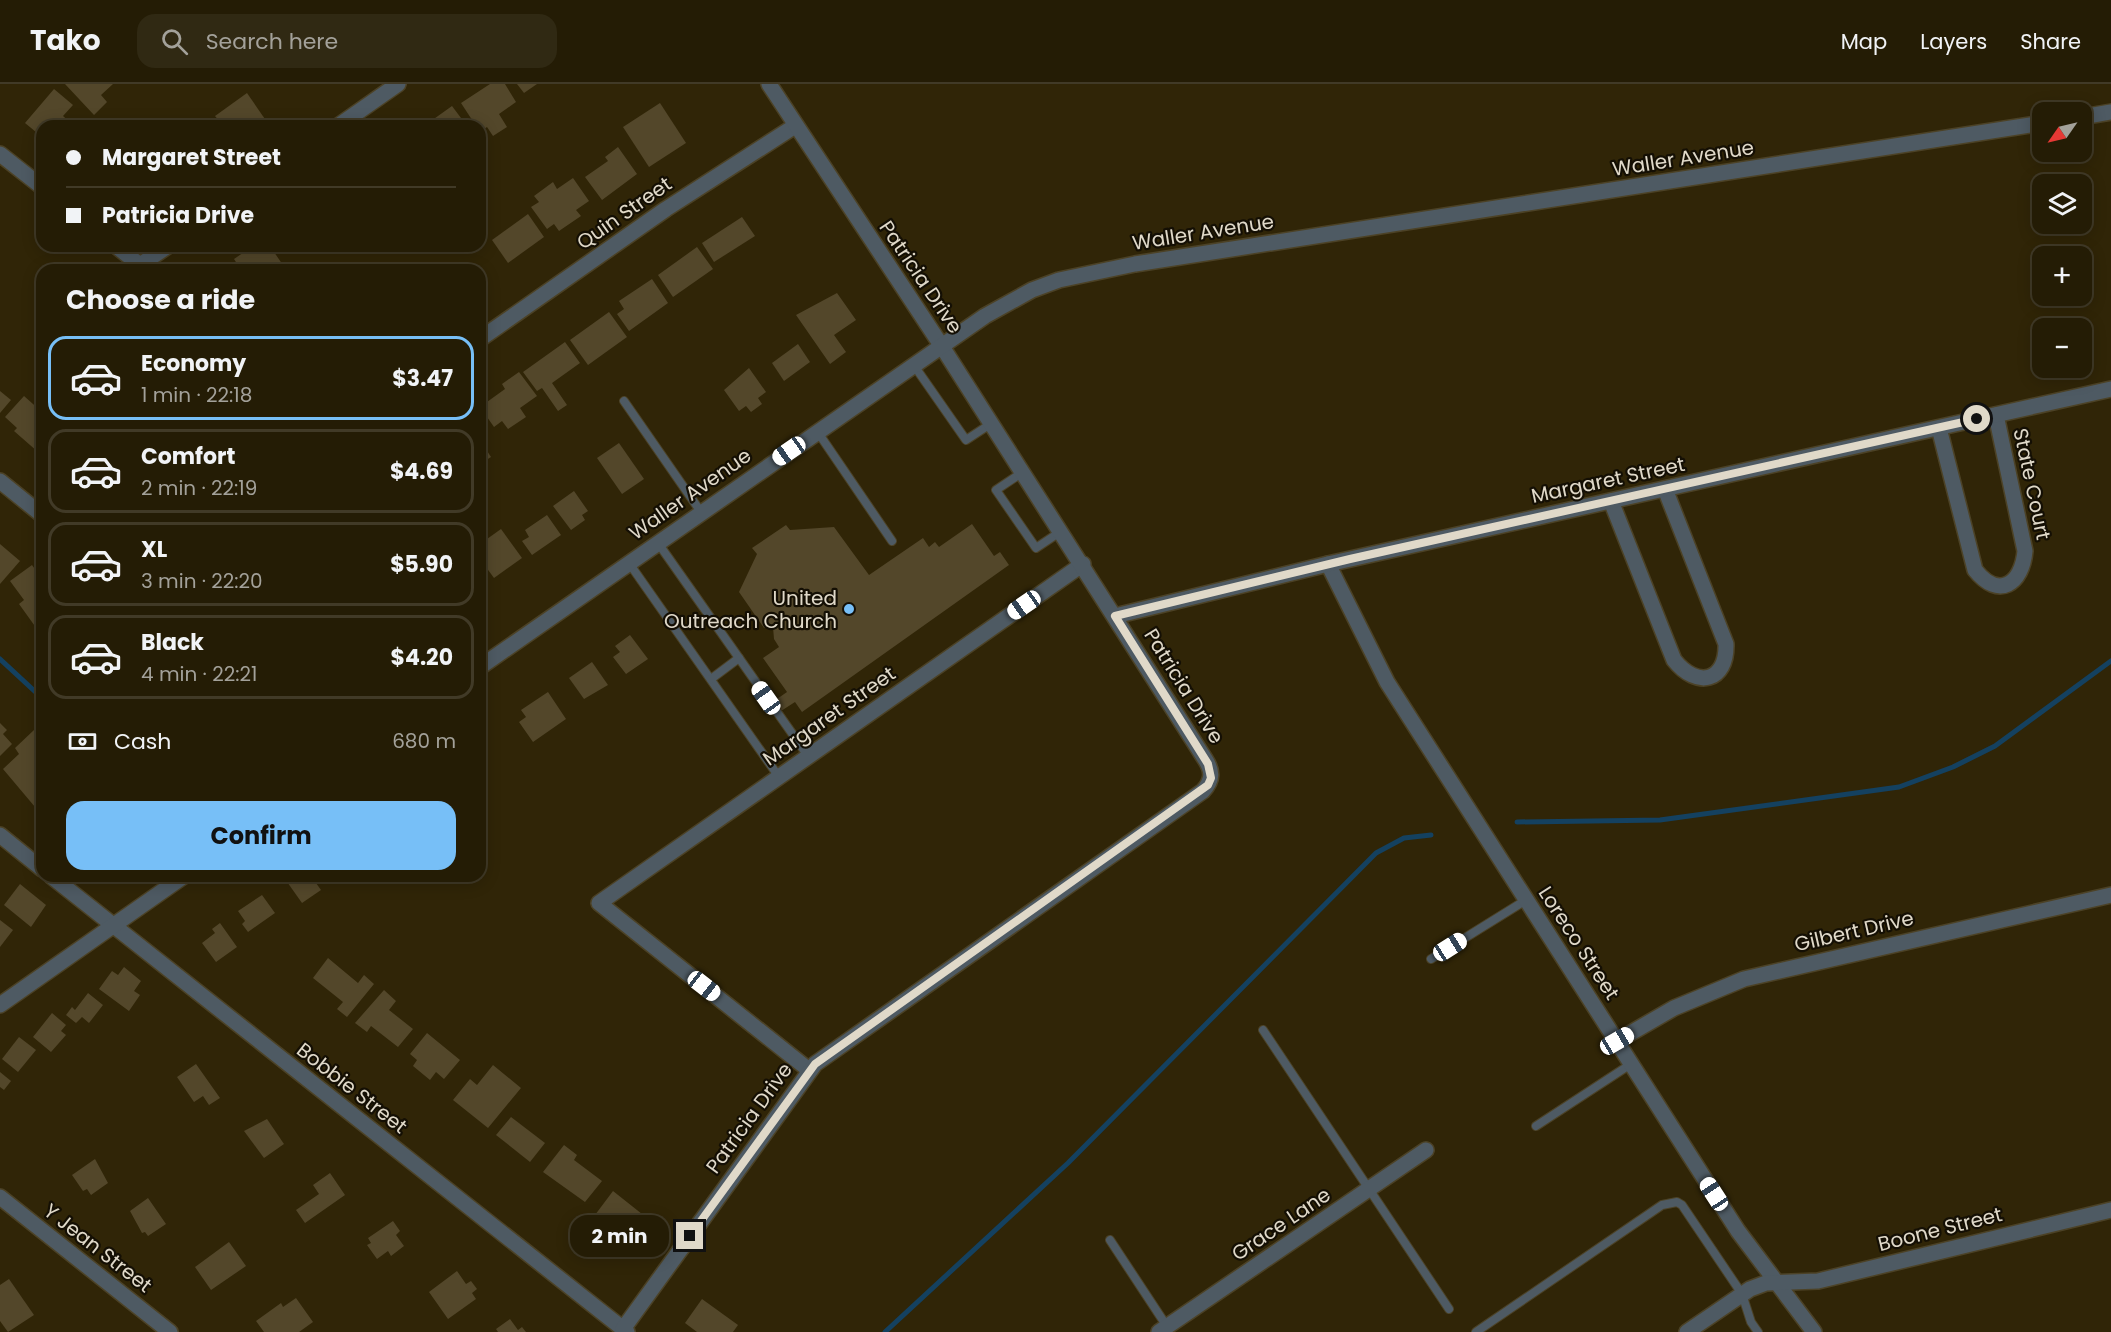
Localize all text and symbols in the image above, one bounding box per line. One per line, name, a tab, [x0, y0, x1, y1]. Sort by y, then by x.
search box	[137, 14, 557, 68]
text: Tako	[30, 21, 101, 60]
icon: search	[158, 25, 191, 58]
text: Search here	[206, 26, 338, 57]
text: Map	[1841, 27, 1887, 56]
text: Layers	[1920, 27, 1987, 56]
text: Share	[2020, 27, 2081, 56]
north arrow	[2032, 102, 2092, 162]
map controls	[2032, 102, 2092, 378]
street label: Waller Avenue	[1610, 133, 1756, 183]
text: Margaret Street	[102, 142, 281, 173]
street label: Quin Street	[571, 170, 677, 256]
button: layers	[2032, 174, 2092, 234]
text: Patricia Drive	[102, 200, 254, 231]
street label: Waller Avenue	[1130, 207, 1276, 257]
street label: Patricia Drive	[873, 215, 969, 339]
button: +	[2032, 246, 2092, 306]
text: Choose a ride	[66, 281, 255, 318]
button: −	[2032, 318, 2092, 378]
text: Economy	[141, 348, 246, 379]
icon: car	[69, 351, 123, 405]
text: $3.47	[392, 363, 453, 394]
text: 1 min · 22:18	[141, 381, 252, 409]
route start	[1963, 405, 1990, 432]
street label: State Court	[2007, 426, 2057, 542]
car	[769, 433, 809, 469]
text: Comfort	[141, 441, 235, 472]
street label: Waller Avenue	[623, 441, 757, 547]
icon: car	[69, 444, 123, 498]
street label: Margaret Street	[1529, 450, 1687, 510]
text: $4.69	[390, 456, 453, 487]
text: 2 min · 22:19	[141, 474, 257, 502]
text: XL	[141, 534, 167, 565]
icon: car	[69, 537, 123, 591]
text: $5.90	[390, 549, 453, 580]
text: 3 min · 22:20	[141, 567, 263, 595]
place label: United Outreach Church	[664, 584, 837, 635]
car	[1004, 587, 1044, 623]
marker: United Outreach Church	[842, 602, 856, 616]
street label: Patricia Drive	[1137, 623, 1231, 749]
text: Black	[141, 627, 204, 658]
icon: car	[69, 630, 123, 684]
text: $4.20	[391, 642, 453, 673]
text: 4 min · 22:21	[141, 660, 257, 688]
street label: Margaret Street	[757, 660, 901, 772]
car	[748, 678, 784, 718]
icon: cash	[66, 725, 99, 758]
text: Cash	[114, 726, 171, 757]
text: 680 m	[392, 727, 456, 755]
button: Confirm	[66, 801, 456, 870]
street label: Loreco Street	[1532, 881, 1626, 1005]
street label: Gilbert Drive	[1792, 904, 1916, 958]
car	[1430, 930, 1470, 964]
car	[684, 968, 724, 1004]
car	[1597, 1024, 1637, 1058]
street label: Bobbie Street	[291, 1036, 413, 1140]
street label: Patricia Drive	[699, 1057, 799, 1179]
car	[1697, 1174, 1731, 1214]
street label: Grace Lane	[1226, 1181, 1336, 1267]
street label: Y Jean Street	[38, 1197, 158, 1299]
street label: Boone Street	[1875, 1200, 2005, 1258]
callout: 2 min	[570, 1215, 669, 1257]
text: 2 min	[591, 1222, 648, 1250]
route end	[676, 1222, 703, 1249]

